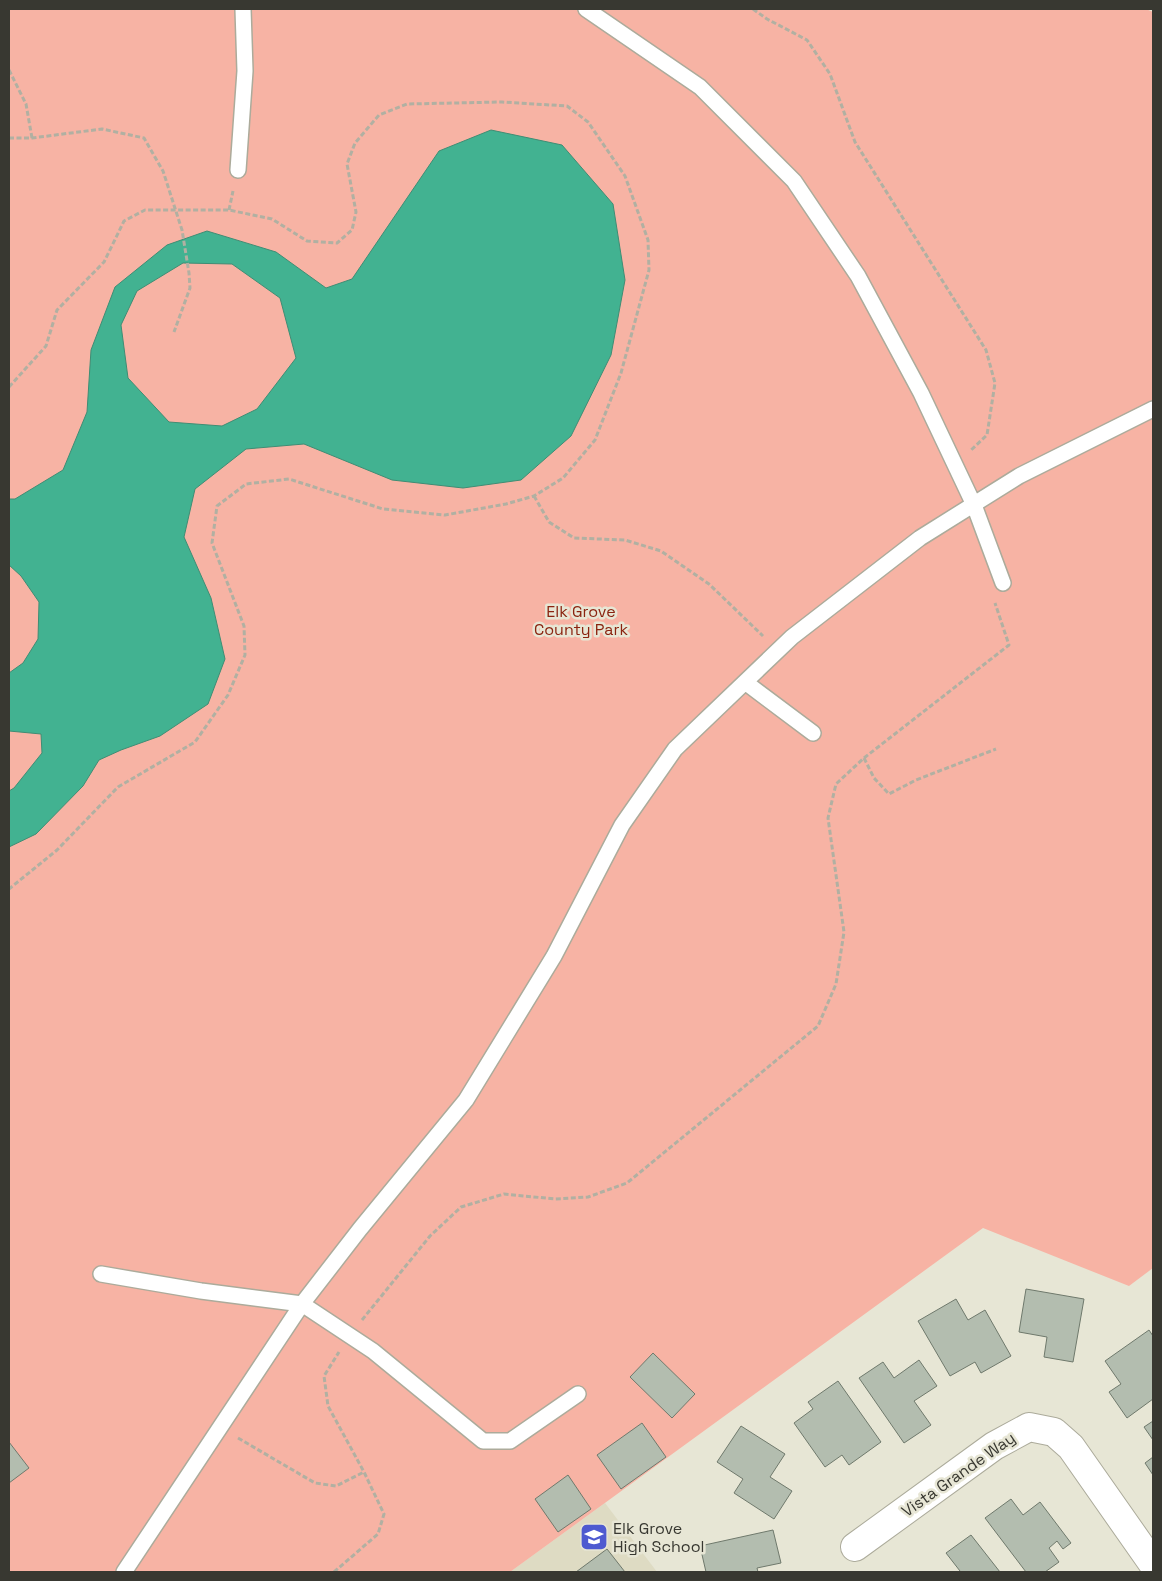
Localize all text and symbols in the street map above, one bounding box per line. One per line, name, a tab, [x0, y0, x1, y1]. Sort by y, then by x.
park label: Elk Grove County Park	[534, 601, 628, 640]
street label: Vista Grande Way	[897, 1427, 1019, 1522]
place label: Elk Grove High School	[613, 1518, 704, 1557]
school or university icon: Elk Grove High School	[579, 1522, 609, 1552]

